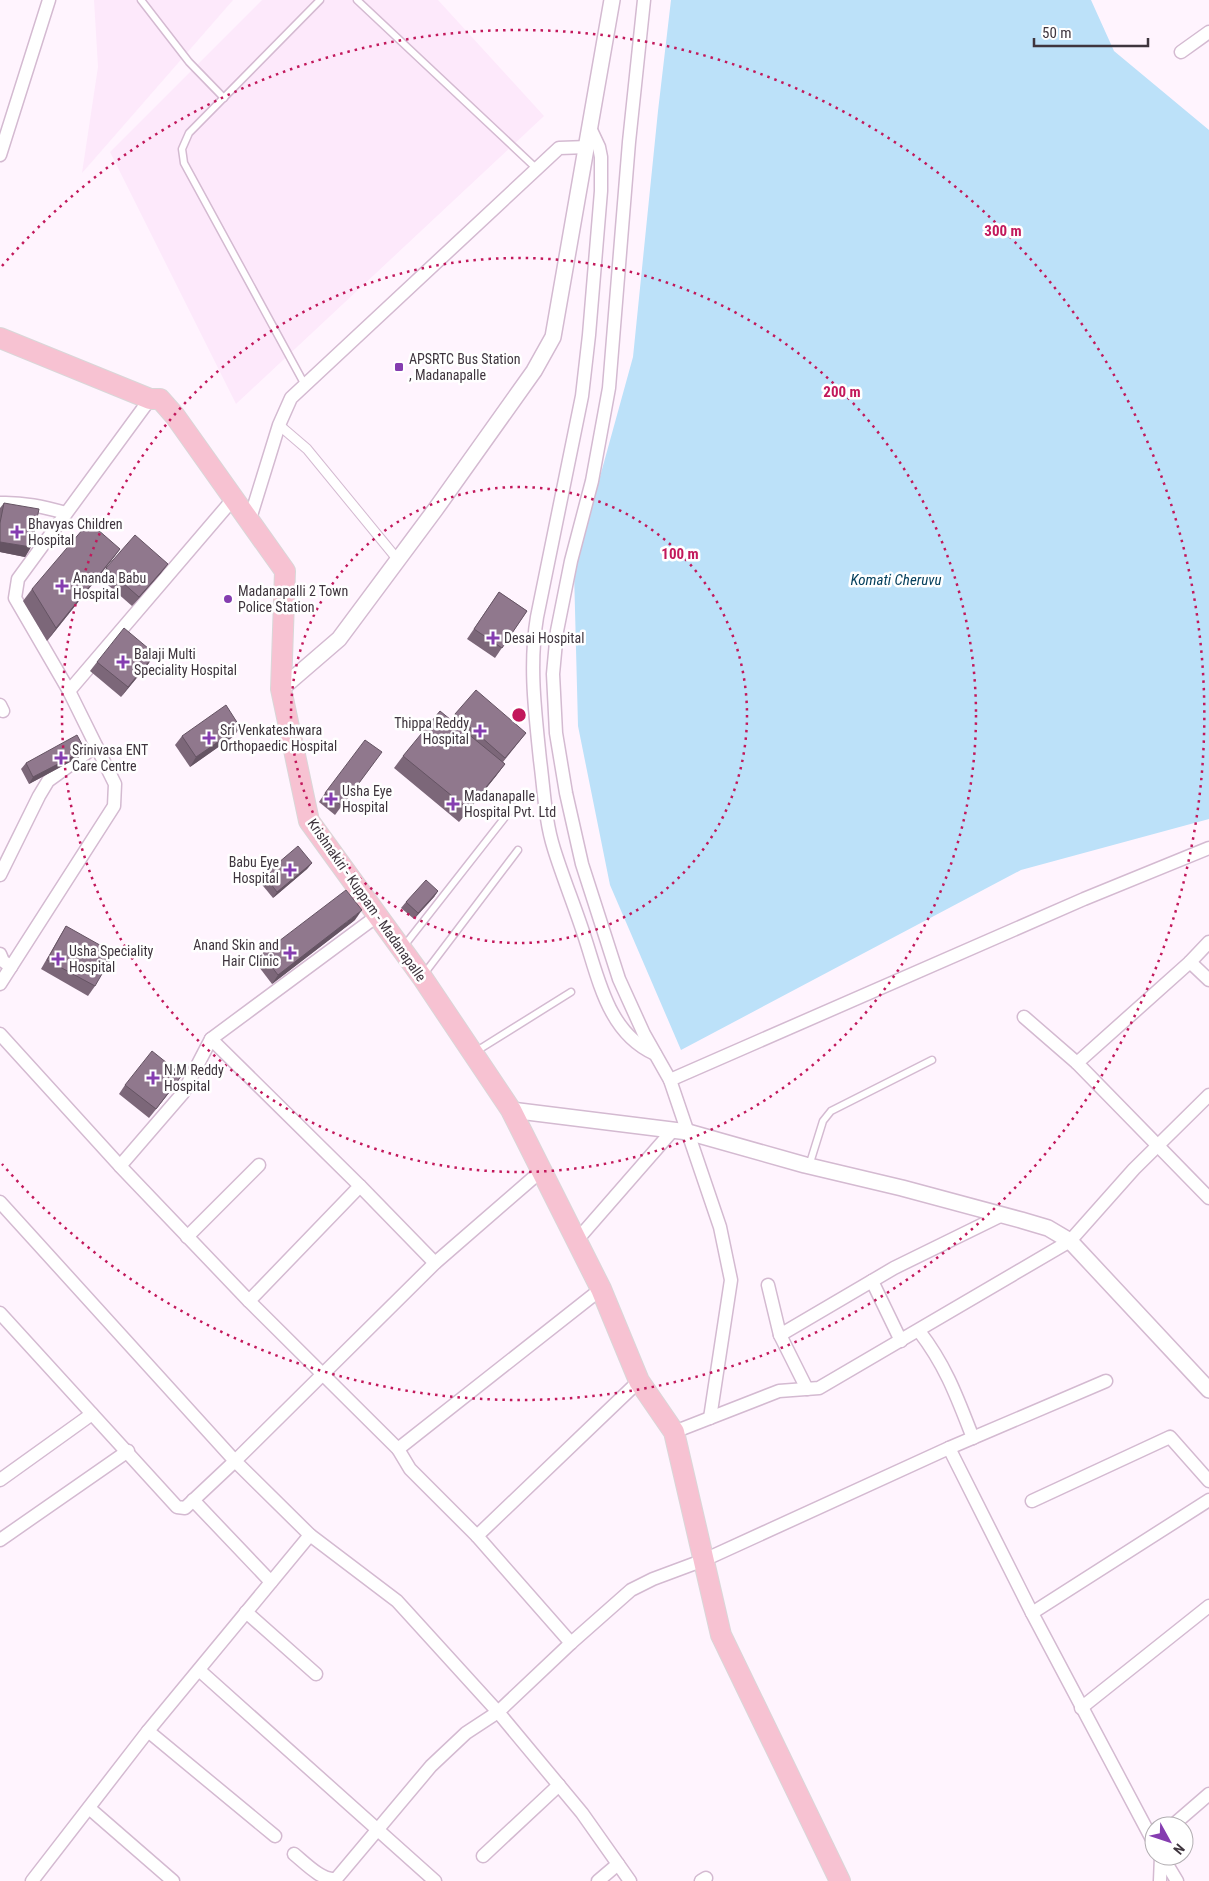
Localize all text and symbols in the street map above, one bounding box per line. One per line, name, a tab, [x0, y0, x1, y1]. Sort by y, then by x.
scale bar	[1034, 15, 1148, 47]
text: 50 m	[1042, 24, 1072, 42]
text: 300 m	[984, 222, 1022, 240]
place label: APSRTC Bus Station , Madanapalle	[409, 351, 521, 383]
marker: APSRTC Bus Station , Madanapalle	[393, 361, 405, 373]
text: 200 m	[823, 383, 861, 401]
place label: Bhavyas Children Hospital	[28, 516, 123, 548]
marker: Bhavyas Children Hospital	[10, 525, 24, 539]
text: 100 m	[661, 545, 699, 563]
place label: Ananda Babu Hospital	[73, 570, 146, 602]
water label: Komati Cheruvu	[851, 571, 941, 589]
marker: Ananda Babu Hospital	[55, 579, 69, 593]
place label: Madanapalli 2 Town Police Station	[238, 583, 348, 615]
marker: Madanapalli 2 Town Police Station	[222, 593, 234, 605]
place label: Desai Hospital	[504, 630, 584, 646]
marker: Desai Hospital	[486, 631, 500, 645]
place label: Balaji Multi Speciality Hospital	[134, 646, 237, 678]
marker: Balaji Multi Speciality Hospital	[116, 655, 130, 669]
centre of rings	[510, 706, 528, 724]
place label: Thippa Reddy Hospital	[394, 715, 469, 747]
place label: Sri Venkateshwara Orthopaedic Hospital	[220, 722, 337, 754]
marker: Thippa Reddy Hospital	[473, 724, 487, 738]
marker: Sri Venkateshwara Orthopaedic Hospital	[202, 731, 216, 745]
place label: Srinivasa ENT Care Centre	[72, 742, 148, 774]
marker: Srinivasa ENT Care Centre	[54, 751, 68, 765]
place label: Usha Eye Hospital	[342, 783, 392, 815]
place label: Madanapalle Hospital Pvt. Ltd	[464, 788, 556, 820]
marker: Usha Eye Hospital	[324, 792, 338, 806]
marker: Madanapalle Hospital Pvt. Ltd	[446, 797, 460, 811]
street label: Krishnakiri - Kuppam - Madanapalle	[305, 816, 430, 985]
place label: Babu Eye Hospital	[229, 854, 279, 886]
marker: Babu Eye Hospital	[283, 863, 297, 877]
place label: Anand Skin and Hair Clinic	[193, 937, 279, 969]
place label: Usha Speciality Hospital	[69, 943, 154, 975]
marker: Anand Skin and Hair Clinic	[283, 946, 297, 960]
marker: Usha Speciality Hospital	[51, 952, 65, 966]
place label: N.M Reddy Hospital	[164, 1062, 224, 1094]
marker: N.M Reddy Hospital	[146, 1071, 160, 1085]
north arrow	[1144, 1816, 1194, 1866]
text: N	[1170, 1841, 1188, 1858]

